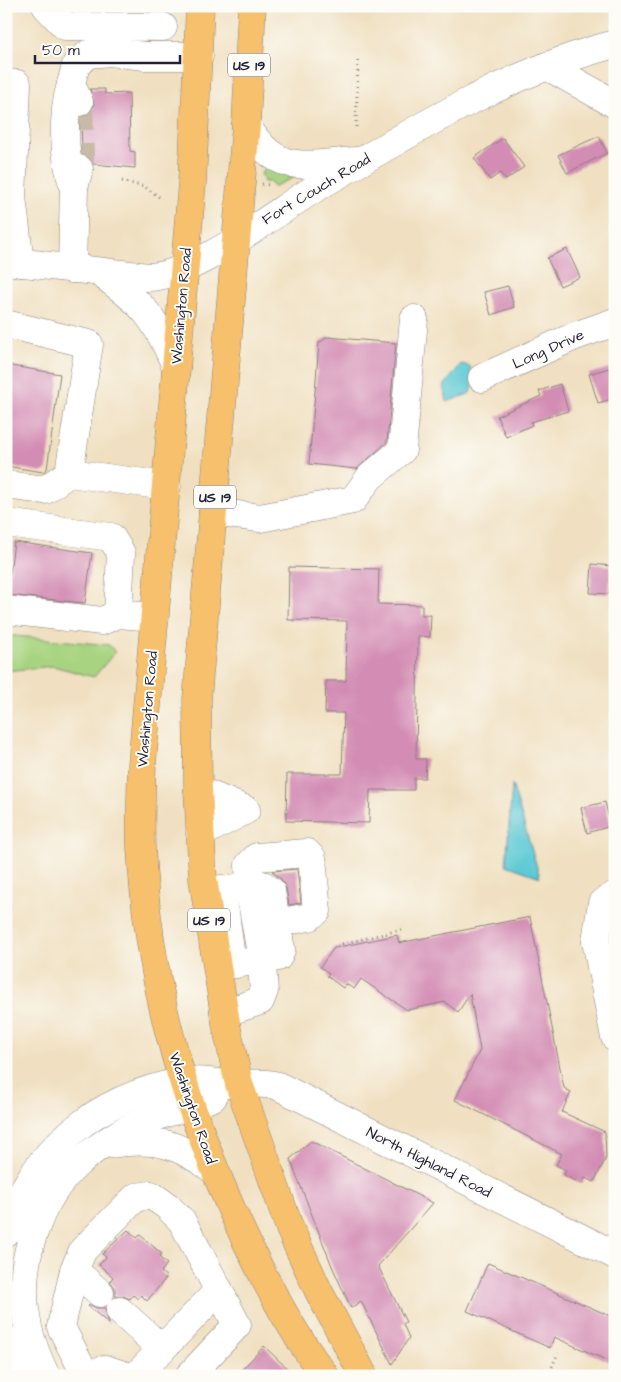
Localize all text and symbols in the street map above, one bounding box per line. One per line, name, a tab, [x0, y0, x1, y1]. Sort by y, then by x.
scale bar	[35, 32, 180, 64]
text: 50 m	[42, 40, 80, 61]
road number: US 19	[228, 54, 270, 76]
street label: Fort Couch Road	[258, 149, 375, 230]
street label: Washington Road	[166, 247, 198, 365]
street label: Long Drive	[509, 324, 588, 375]
road number: US 19	[194, 486, 236, 508]
street label: Washington Road	[132, 650, 164, 768]
road number: US 19	[188, 908, 230, 932]
street label: Washington Road	[163, 1050, 222, 1167]
street label: North Highland Road	[362, 1122, 495, 1204]

